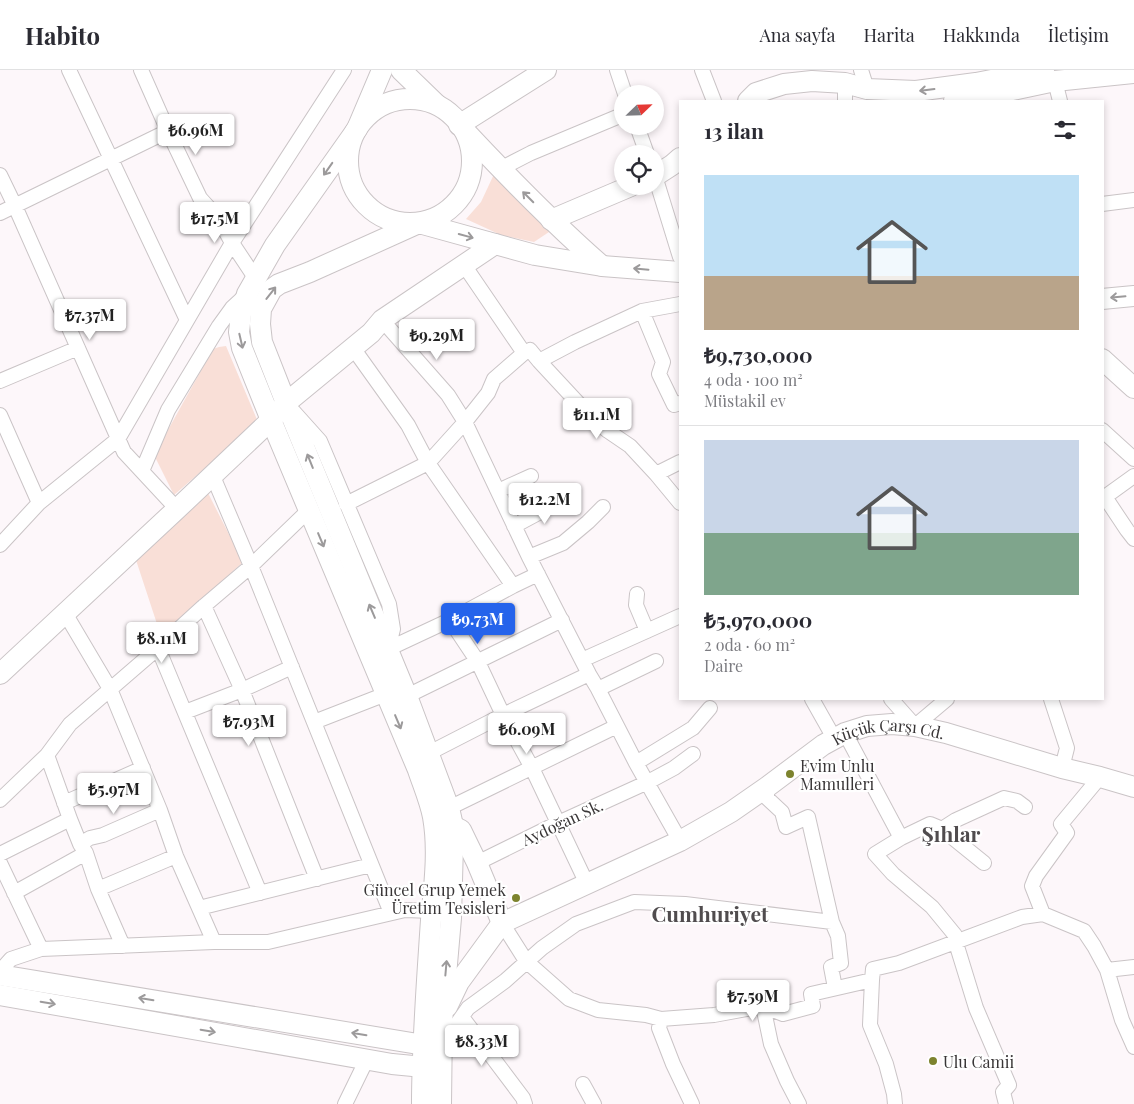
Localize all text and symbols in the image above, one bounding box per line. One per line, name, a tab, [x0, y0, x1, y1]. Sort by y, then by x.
text: Habito	[25, 19, 100, 51]
text: Ana sayfa	[759, 23, 836, 47]
text: Harita	[864, 23, 915, 47]
text: Hakkında	[943, 23, 1020, 47]
text: İletişim	[1048, 23, 1109, 47]
north arrow	[614, 85, 664, 135]
map controls	[614, 85, 664, 195]
one-way arrow	[920, 85, 936, 95]
pin: ₺6.96M	[155, 114, 237, 156]
text: 13 ilan	[704, 116, 764, 144]
icon: filters	[1051, 116, 1079, 144]
text: ₺6.96M	[169, 119, 223, 140]
button: locate	[614, 145, 664, 195]
one-way arrow	[323, 161, 333, 175]
one-way arrow	[522, 191, 534, 203]
pin: ₺17.5M	[174, 202, 256, 244]
text: ₺17.5M	[191, 207, 239, 228]
icon: home	[847, 207, 937, 297]
one-way arrow	[458, 232, 474, 242]
one-way arrow	[633, 264, 649, 273]
one-way arrow	[265, 287, 276, 300]
one-way arrow	[1111, 292, 1127, 302]
pin: ₺7.37M	[49, 298, 131, 341]
text: ₺7.37M	[65, 304, 115, 325]
pin: ₺9.29M	[396, 318, 478, 361]
text: ₺9.29M	[410, 324, 464, 345]
one-way arrow	[237, 332, 246, 348]
text: ₺9,730,000	[704, 340, 813, 368]
text: 4 oda · 100 m²	[704, 369, 803, 390]
text: Müstakil ev	[704, 390, 786, 411]
pin: ₺11.1M	[556, 398, 638, 440]
text: ₺11.1M	[574, 403, 620, 424]
one-way arrow	[304, 453, 313, 468]
icon: home	[847, 473, 937, 563]
pin: ₺12.2M	[504, 482, 586, 525]
text: ₺12.2M	[519, 488, 571, 509]
one-way arrow	[317, 532, 327, 547]
pin: ₺9.73M	[437, 602, 519, 645]
one-way arrow	[367, 604, 376, 619]
text: ₺5,970,000	[704, 605, 812, 633]
text: ₺9.73M	[452, 608, 504, 629]
pin: ₺8.11M	[121, 622, 203, 664]
text: ₺8.11M	[137, 627, 187, 648]
text: 2 oda · 60 m²	[704, 634, 795, 655]
text: Daire	[704, 655, 743, 676]
pin: ₺7.93M	[208, 704, 290, 747]
text: ₺7.93M	[223, 710, 275, 731]
pin: ₺6.09M	[486, 712, 568, 755]
street label: Küçük Çarşı Cd.	[828, 713, 947, 749]
one-way arrow	[393, 714, 403, 729]
text: ₺6.09M	[499, 718, 555, 739]
place label: Evim Unlu Mamulleri	[800, 755, 875, 794]
marker: Evim Unlu Mamulleri	[784, 768, 796, 780]
pin: ₺5.97M	[73, 772, 155, 815]
text: ₺5.97M	[88, 778, 140, 799]
street label: Aydoğan Sk.	[517, 794, 606, 850]
district label: Şıhlar	[922, 819, 981, 847]
place label: Güncel Grup Yemek Üretim Tesisleri	[363, 879, 506, 918]
marker: Güncel Grup Yemek Üretim Tesisleri	[510, 892, 522, 904]
district label: Cumhuriyet	[652, 899, 769, 927]
one-way arrow	[442, 960, 451, 976]
pin: ₺7.59M	[712, 980, 794, 1022]
text: ₺7.59M	[728, 985, 778, 1006]
one-way arrow	[139, 994, 155, 1004]
one-way arrow	[40, 999, 56, 1009]
pin: ₺8.33M	[441, 1024, 523, 1067]
one-way arrow	[200, 1027, 216, 1037]
one-way arrow	[351, 1028, 367, 1038]
text: ₺8.33M	[456, 1030, 508, 1051]
place label: Ulu Camii	[943, 1051, 1014, 1072]
marker: Ulu Camii	[927, 1055, 939, 1067]

